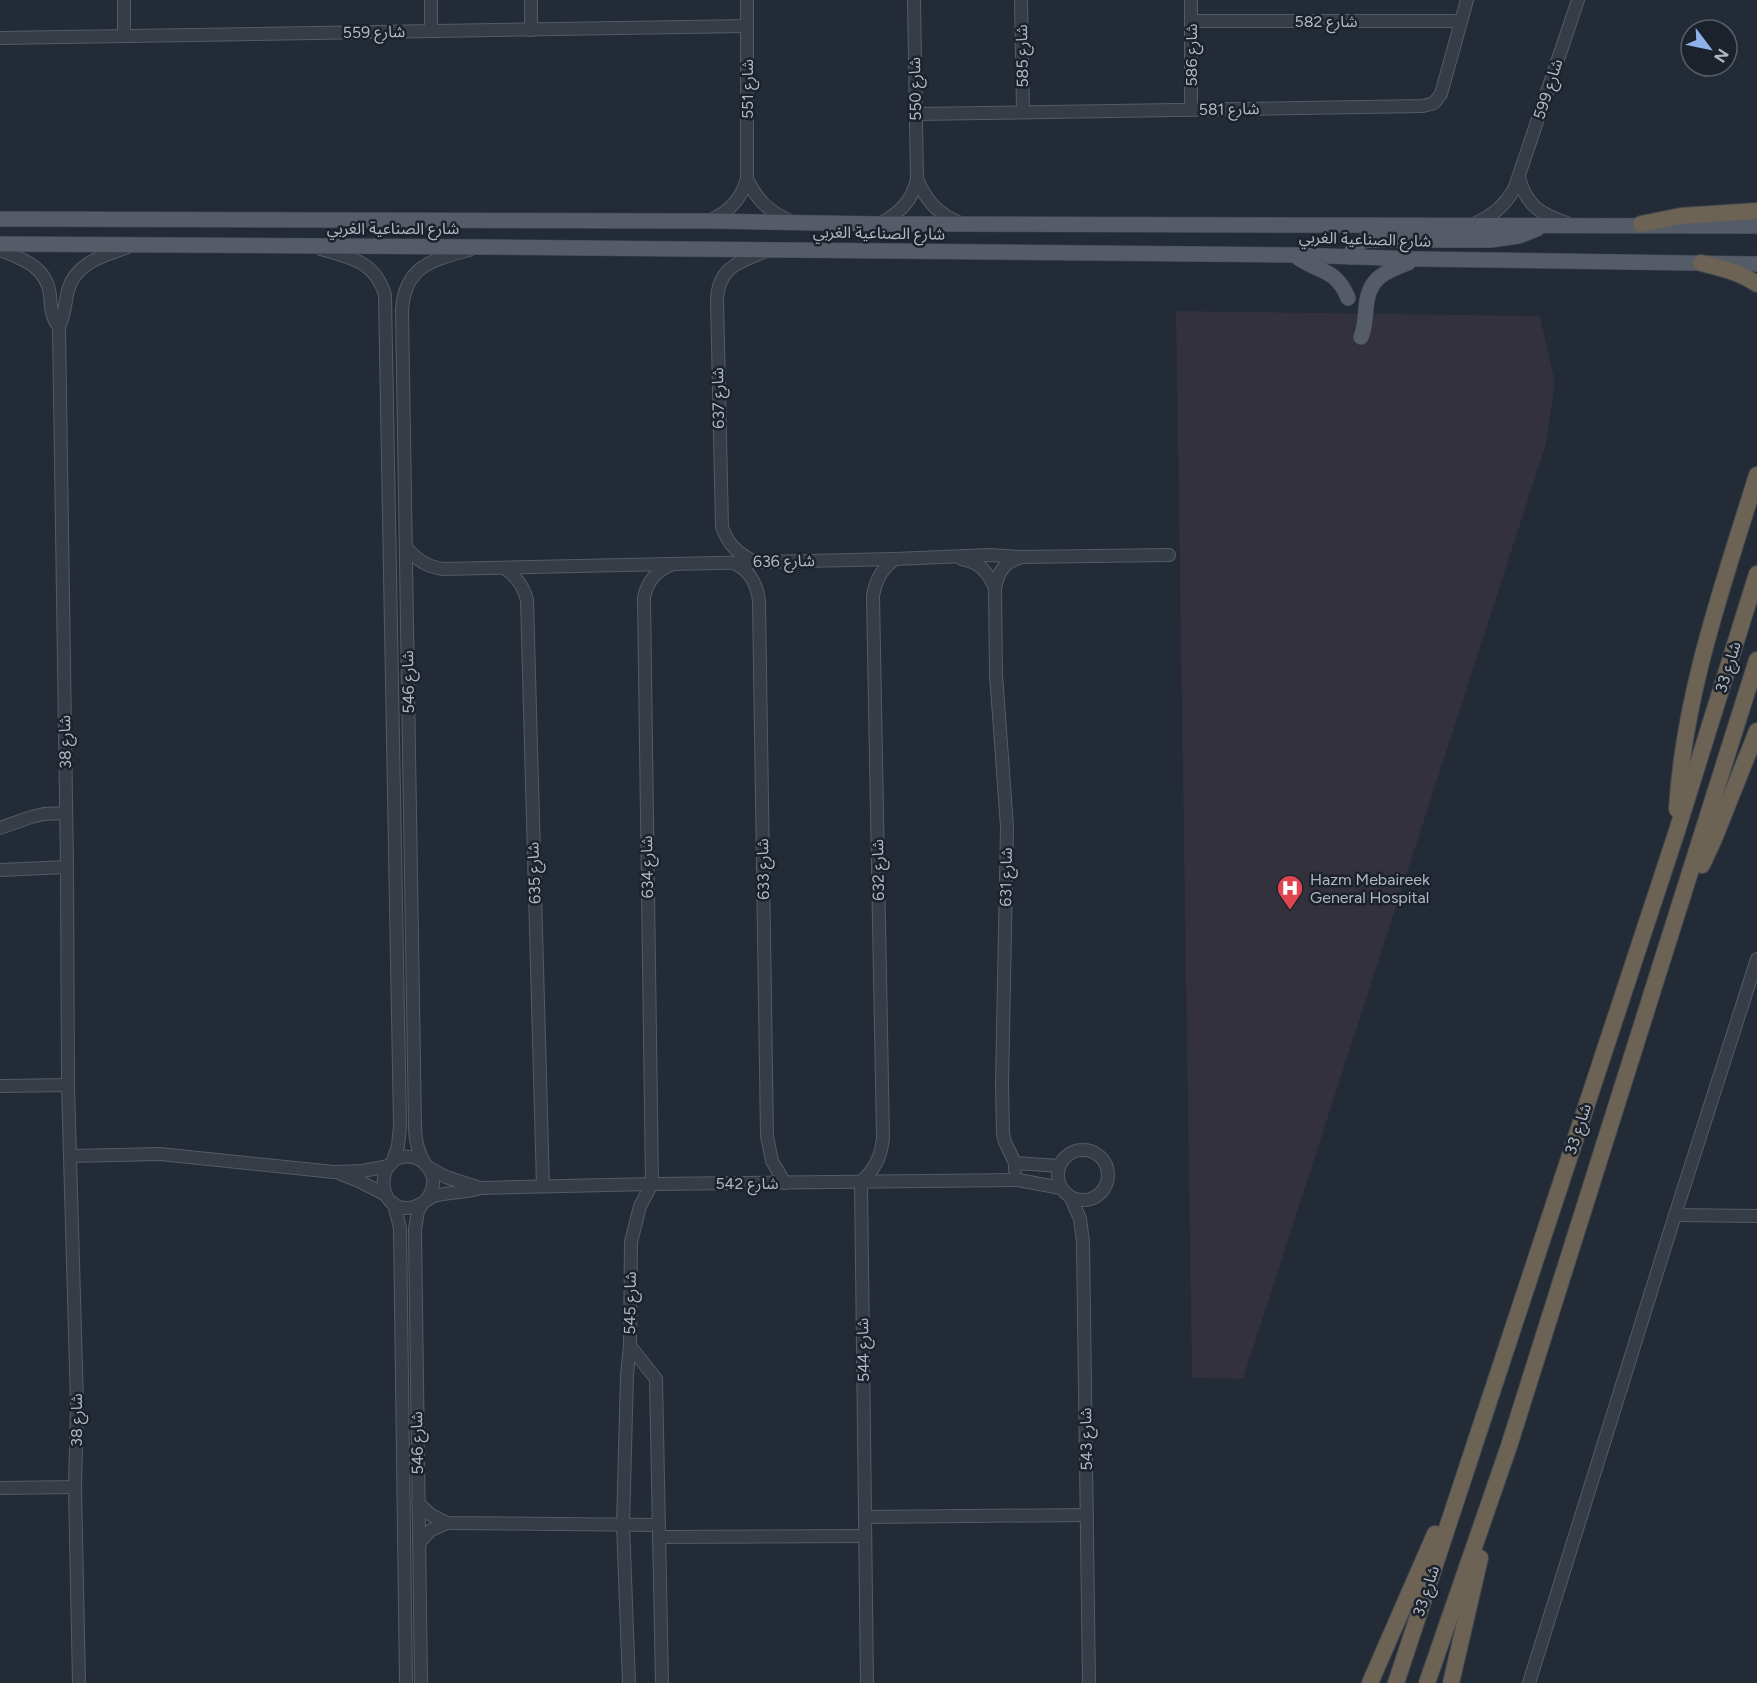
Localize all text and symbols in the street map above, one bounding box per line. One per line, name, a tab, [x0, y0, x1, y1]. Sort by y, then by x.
street label: شارع 582	[1294, 12, 1358, 34]
north arrow	[1679, 18, 1739, 78]
street label: شارع 559	[343, 22, 406, 45]
street label: شارع 586	[1182, 23, 1204, 87]
street label: شارع 585	[1012, 24, 1035, 88]
text: N	[1710, 45, 1733, 66]
street label: شارع 599	[1529, 56, 1570, 123]
street label: شارع 550	[905, 57, 928, 121]
street label: شارع 551	[738, 59, 760, 119]
street label: شارع 581	[1198, 99, 1260, 122]
street label: شارع الصناعية الغربي	[327, 219, 459, 241]
street label: شارع الصناعية الغربي	[813, 222, 945, 247]
street label: شارع الصناعية الغربي	[1298, 227, 1432, 254]
street label: شارع 637	[708, 367, 731, 429]
street label: شارع 636	[753, 551, 815, 574]
street label: شارع 33	[1711, 639, 1748, 696]
street label: شارع 546	[398, 650, 421, 714]
street label: شارع 38	[55, 715, 78, 769]
street label: شارع 634	[637, 835, 660, 899]
street label: شارع 633	[753, 838, 776, 900]
street label: شارع 632	[868, 839, 891, 901]
street label: شارع 635	[523, 842, 548, 904]
street label: شارع 631	[996, 847, 1019, 907]
place label: Hazm Mebaireek General Hospital	[1310, 870, 1430, 907]
hospital icon: Hazm Mebaireek General Hospital	[1275, 873, 1305, 911]
street label: شارع 33	[1561, 1101, 1598, 1158]
street label: شارع 542	[715, 1174, 779, 1196]
street label: شارع 545	[620, 1271, 643, 1335]
street label: شارع 544	[853, 1318, 876, 1382]
street label: شارع 38	[67, 1393, 89, 1447]
street label: شارع 543	[1076, 1407, 1099, 1471]
street label: شارع 546	[407, 1411, 430, 1475]
street label: شارع 33	[1409, 1563, 1446, 1620]

